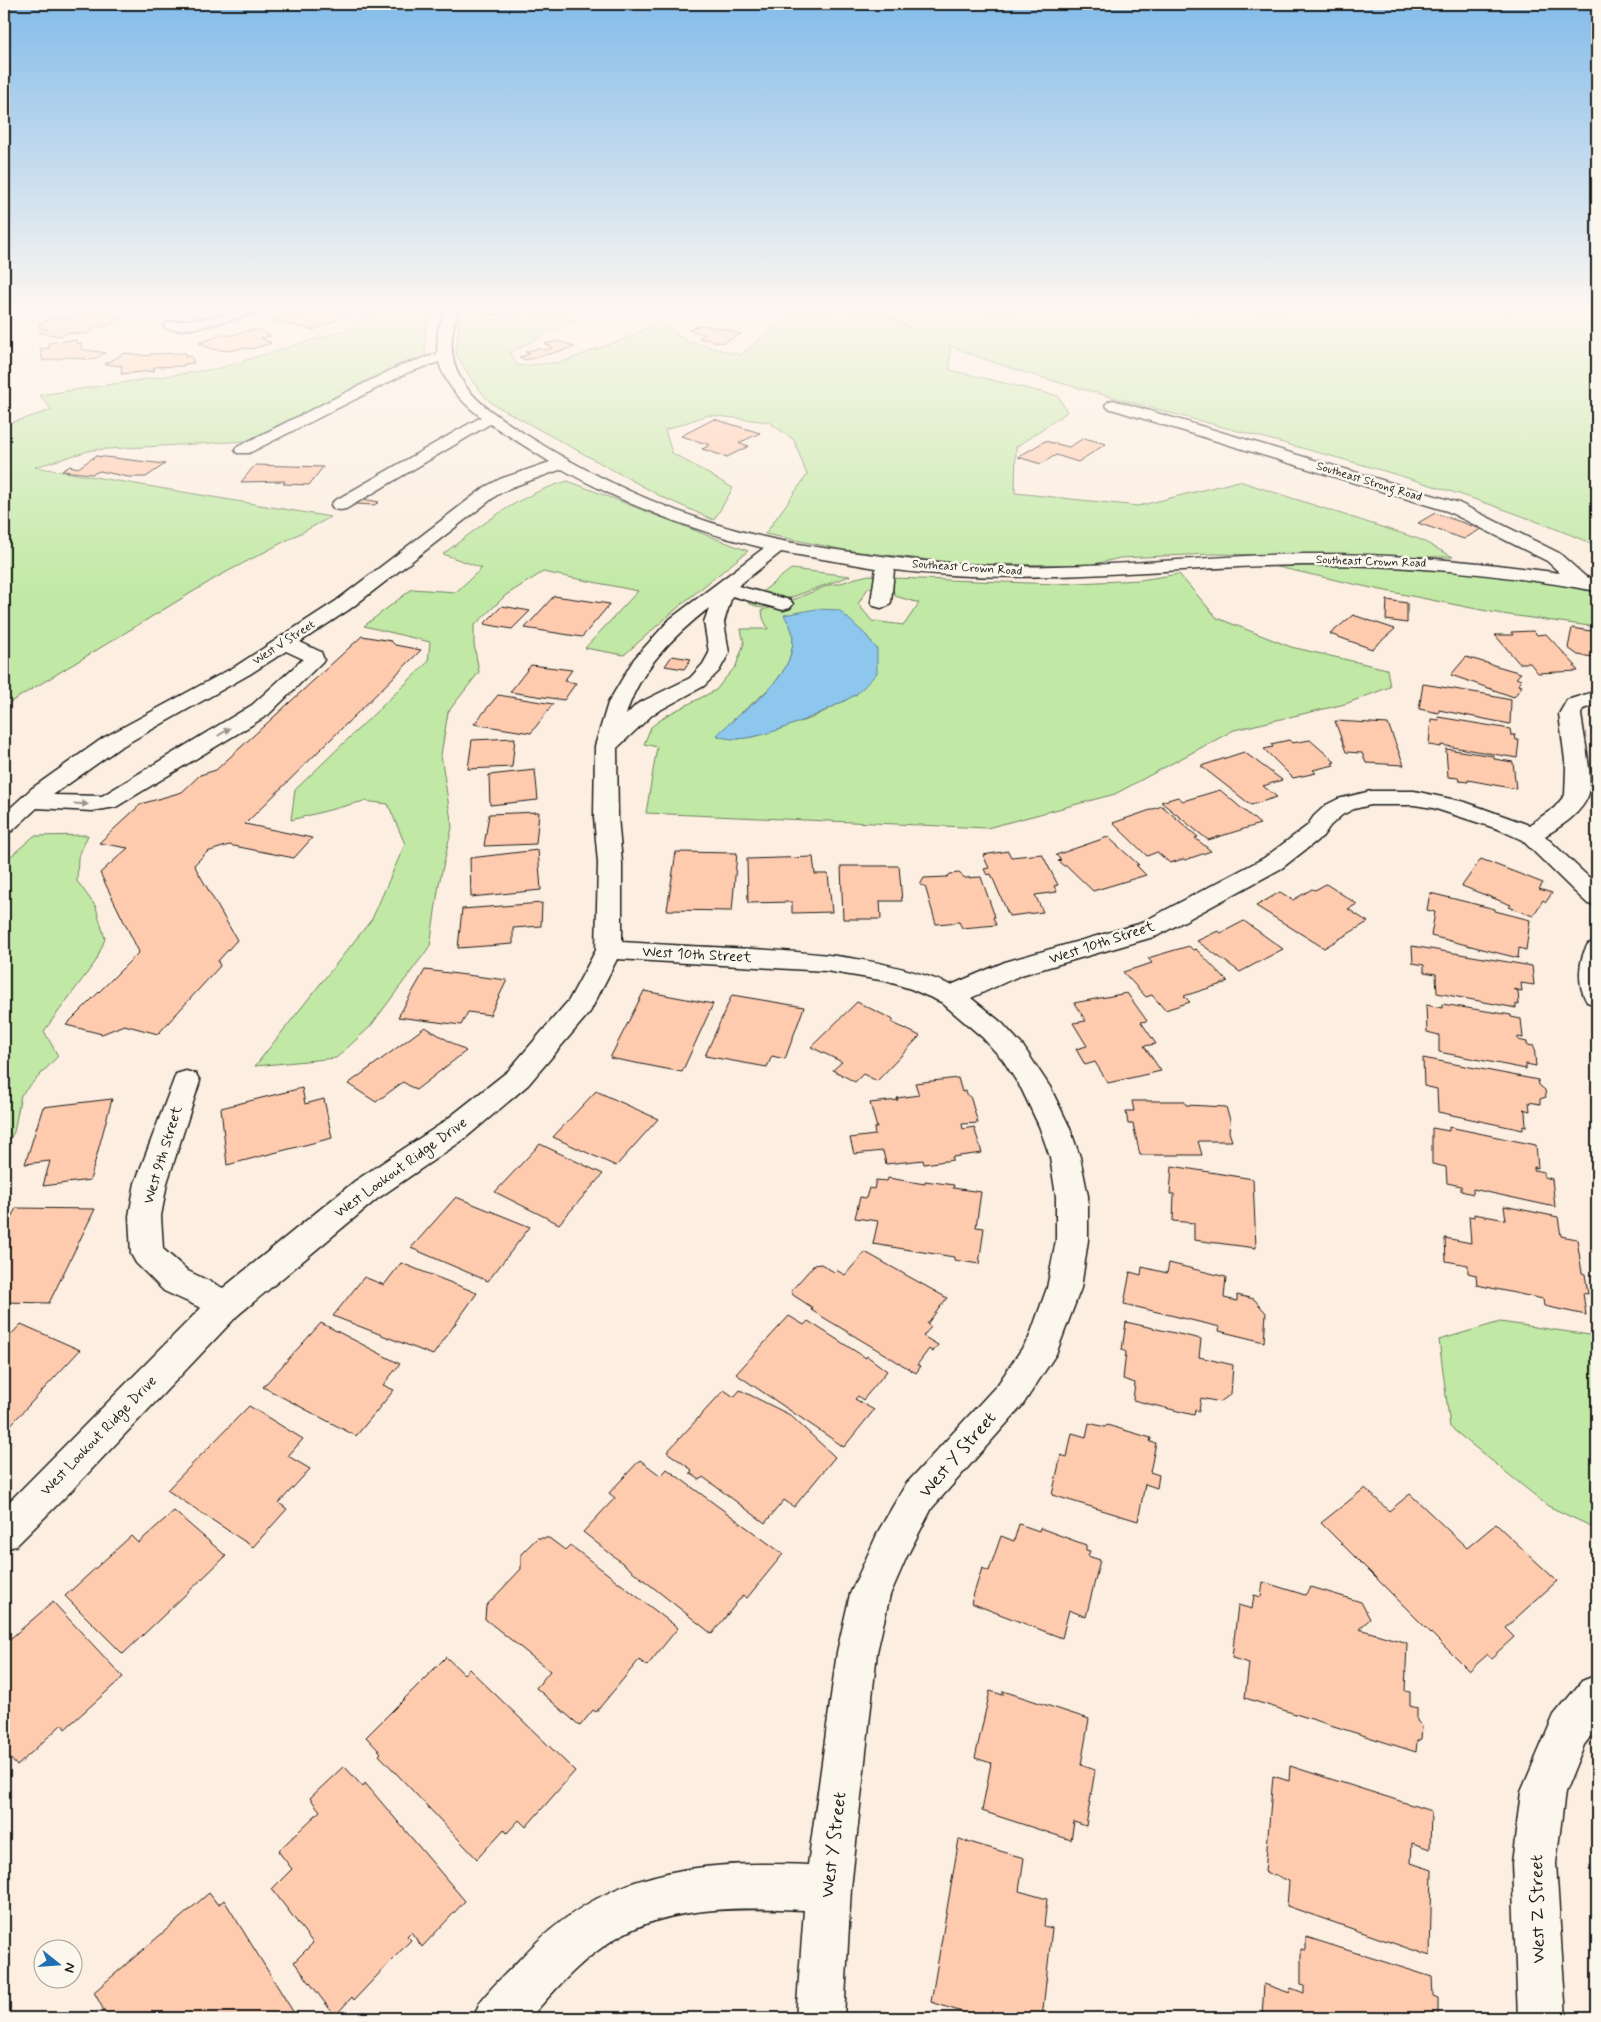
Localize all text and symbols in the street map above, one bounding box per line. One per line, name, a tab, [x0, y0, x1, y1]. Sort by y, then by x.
street label: Southeast Strong Road	[1314, 458, 1424, 507]
street label: Southeast Crown Road	[1315, 552, 1427, 572]
street label: Southeast Crown Road	[911, 556, 1023, 580]
street label: West V Street	[250, 617, 319, 669]
one-way arrow	[217, 728, 230, 737]
one-way arrow	[73, 800, 89, 808]
street label: West 10th Street	[1047, 916, 1157, 969]
street label: West 10th Street	[642, 942, 752, 968]
street label: West 9th Street	[139, 1103, 187, 1207]
street label: West Lookout Ridge Drive	[331, 1113, 472, 1224]
street label: West Lookout Ridge Drive	[36, 1372, 162, 1501]
street label: West Y Street	[914, 1407, 1002, 1503]
street label: West Y Street	[816, 1790, 852, 1899]
street label: West Z Street	[1525, 1854, 1551, 1964]
north arrow	[32, 1940, 82, 1990]
text: N	[60, 1960, 79, 1975]

